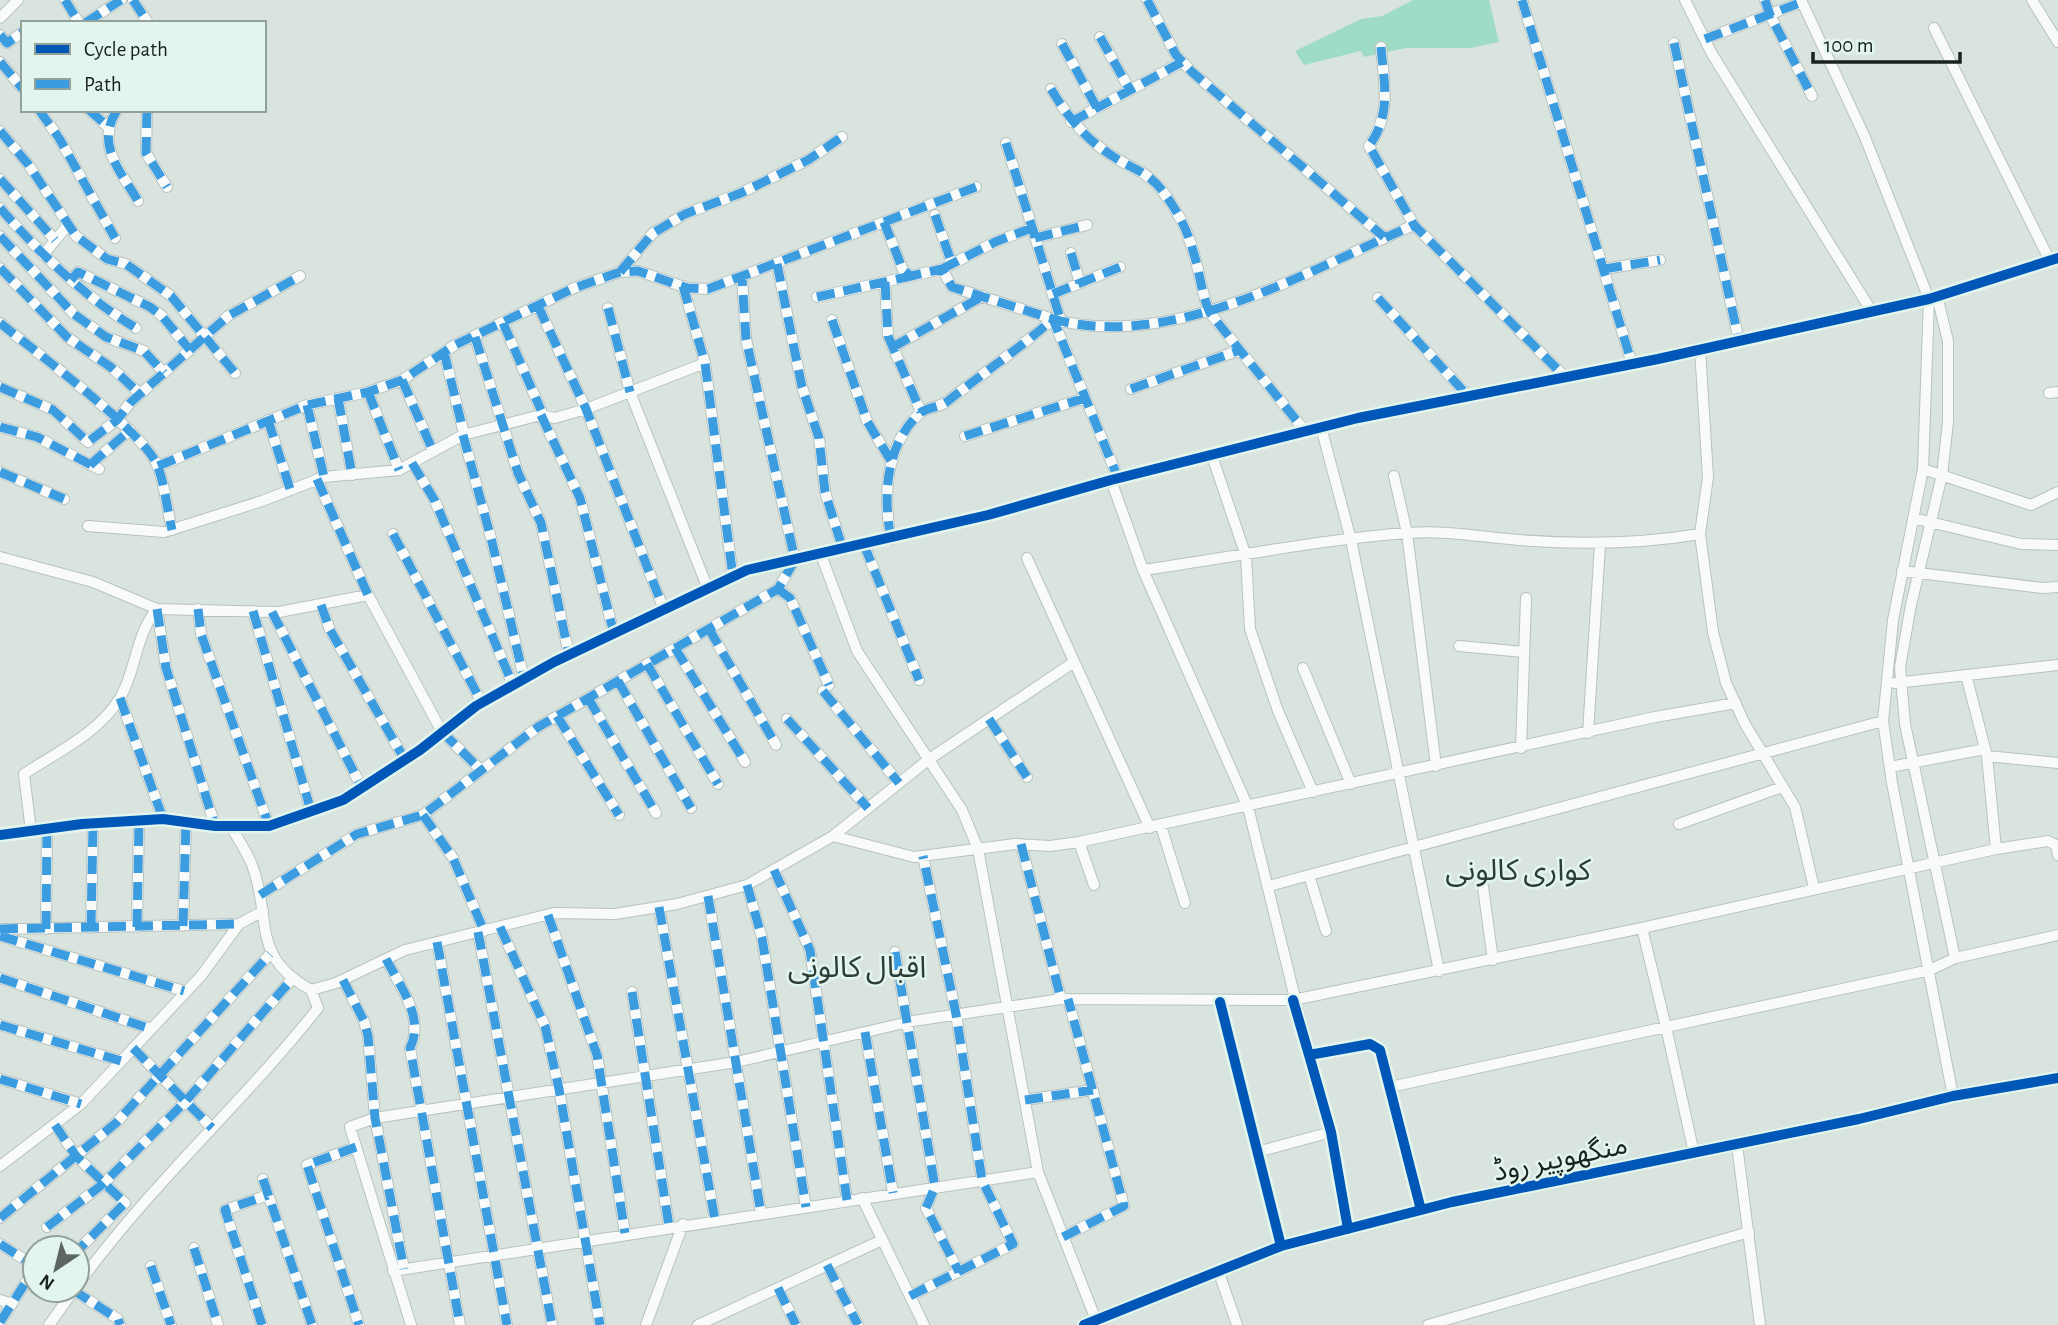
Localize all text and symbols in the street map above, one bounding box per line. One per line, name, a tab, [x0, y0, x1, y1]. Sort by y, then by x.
legend	[21, 21, 266, 112]
scale bar	[1813, 21, 1960, 65]
text: 100 m	[1824, 35, 1874, 56]
text: Cycle path	[84, 39, 168, 60]
text: Path	[84, 74, 122, 95]
district label: کواری کالونی	[1445, 856, 1591, 887]
district label: اقبال کالونی	[788, 953, 926, 985]
street label: منگھوپیر روڈ	[1490, 1129, 1631, 1189]
north arrow	[21, 1234, 91, 1304]
text: N	[36, 1270, 58, 1293]

